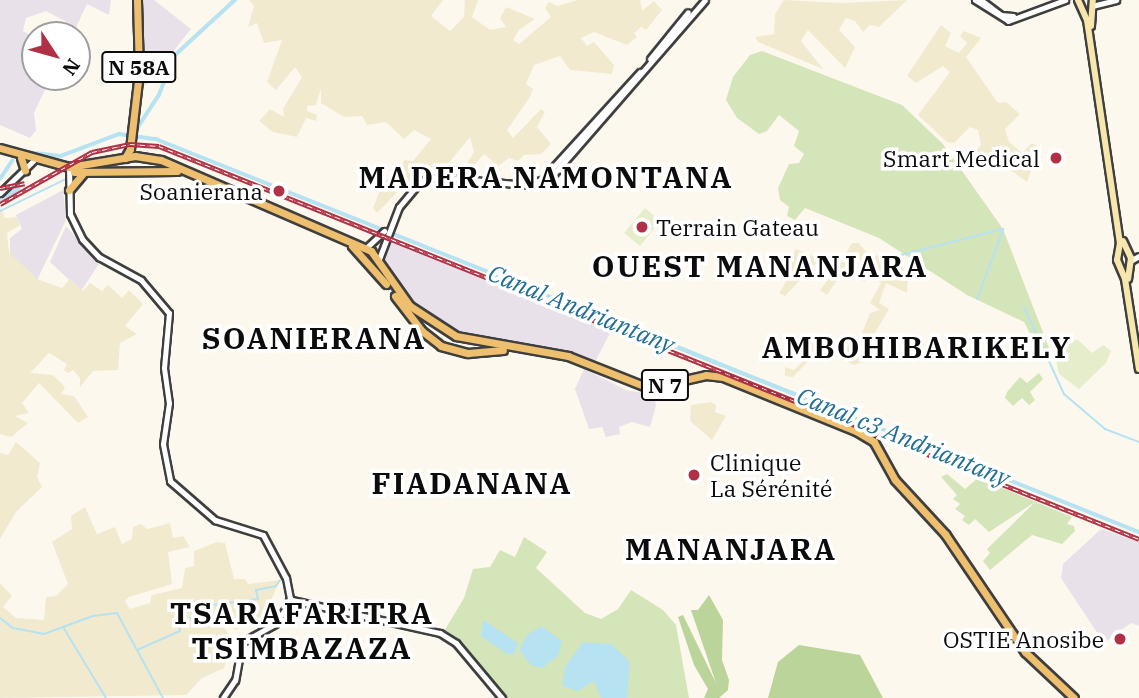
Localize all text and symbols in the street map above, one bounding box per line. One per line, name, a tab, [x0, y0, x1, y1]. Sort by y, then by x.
north arrow	[21, 21, 91, 91]
road number: N 58A	[100, 50, 178, 84]
text: N	[57, 54, 85, 80]
place label: Smart Medical	[883, 144, 1040, 172]
marker: Smart Medical	[1046, 148, 1066, 168]
district label: MADERA NAMONTANA	[361, 159, 731, 195]
place label: Soanierana	[139, 177, 263, 205]
marker: Soanierana	[269, 181, 289, 201]
place label: Terrain Gateau	[656, 213, 819, 241]
marker: Terrain Gateau	[634, 219, 650, 235]
district label: OUEST MANANJARA	[594, 248, 926, 284]
water label: Canal Andriantany	[484, 259, 678, 359]
district label: SOANIERANA	[203, 320, 425, 356]
district label: AMBOHIBARIKELY	[763, 329, 1071, 365]
road number: N 7	[640, 368, 690, 402]
water label: Canal c3 Andriantany	[793, 381, 1013, 493]
place label: Clinique La Sérénité	[710, 448, 832, 502]
district label: FIADANANA	[373, 465, 571, 501]
marker: Clinique La Sérénité	[684, 465, 704, 485]
district label: MANANJARA	[626, 531, 836, 567]
district label: TSARAFARITRA TSIMBAZAZA	[171, 595, 433, 666]
place label: OSTIE Anosibe	[943, 625, 1104, 653]
marker: OSTIE Anosibe	[1110, 629, 1130, 649]

